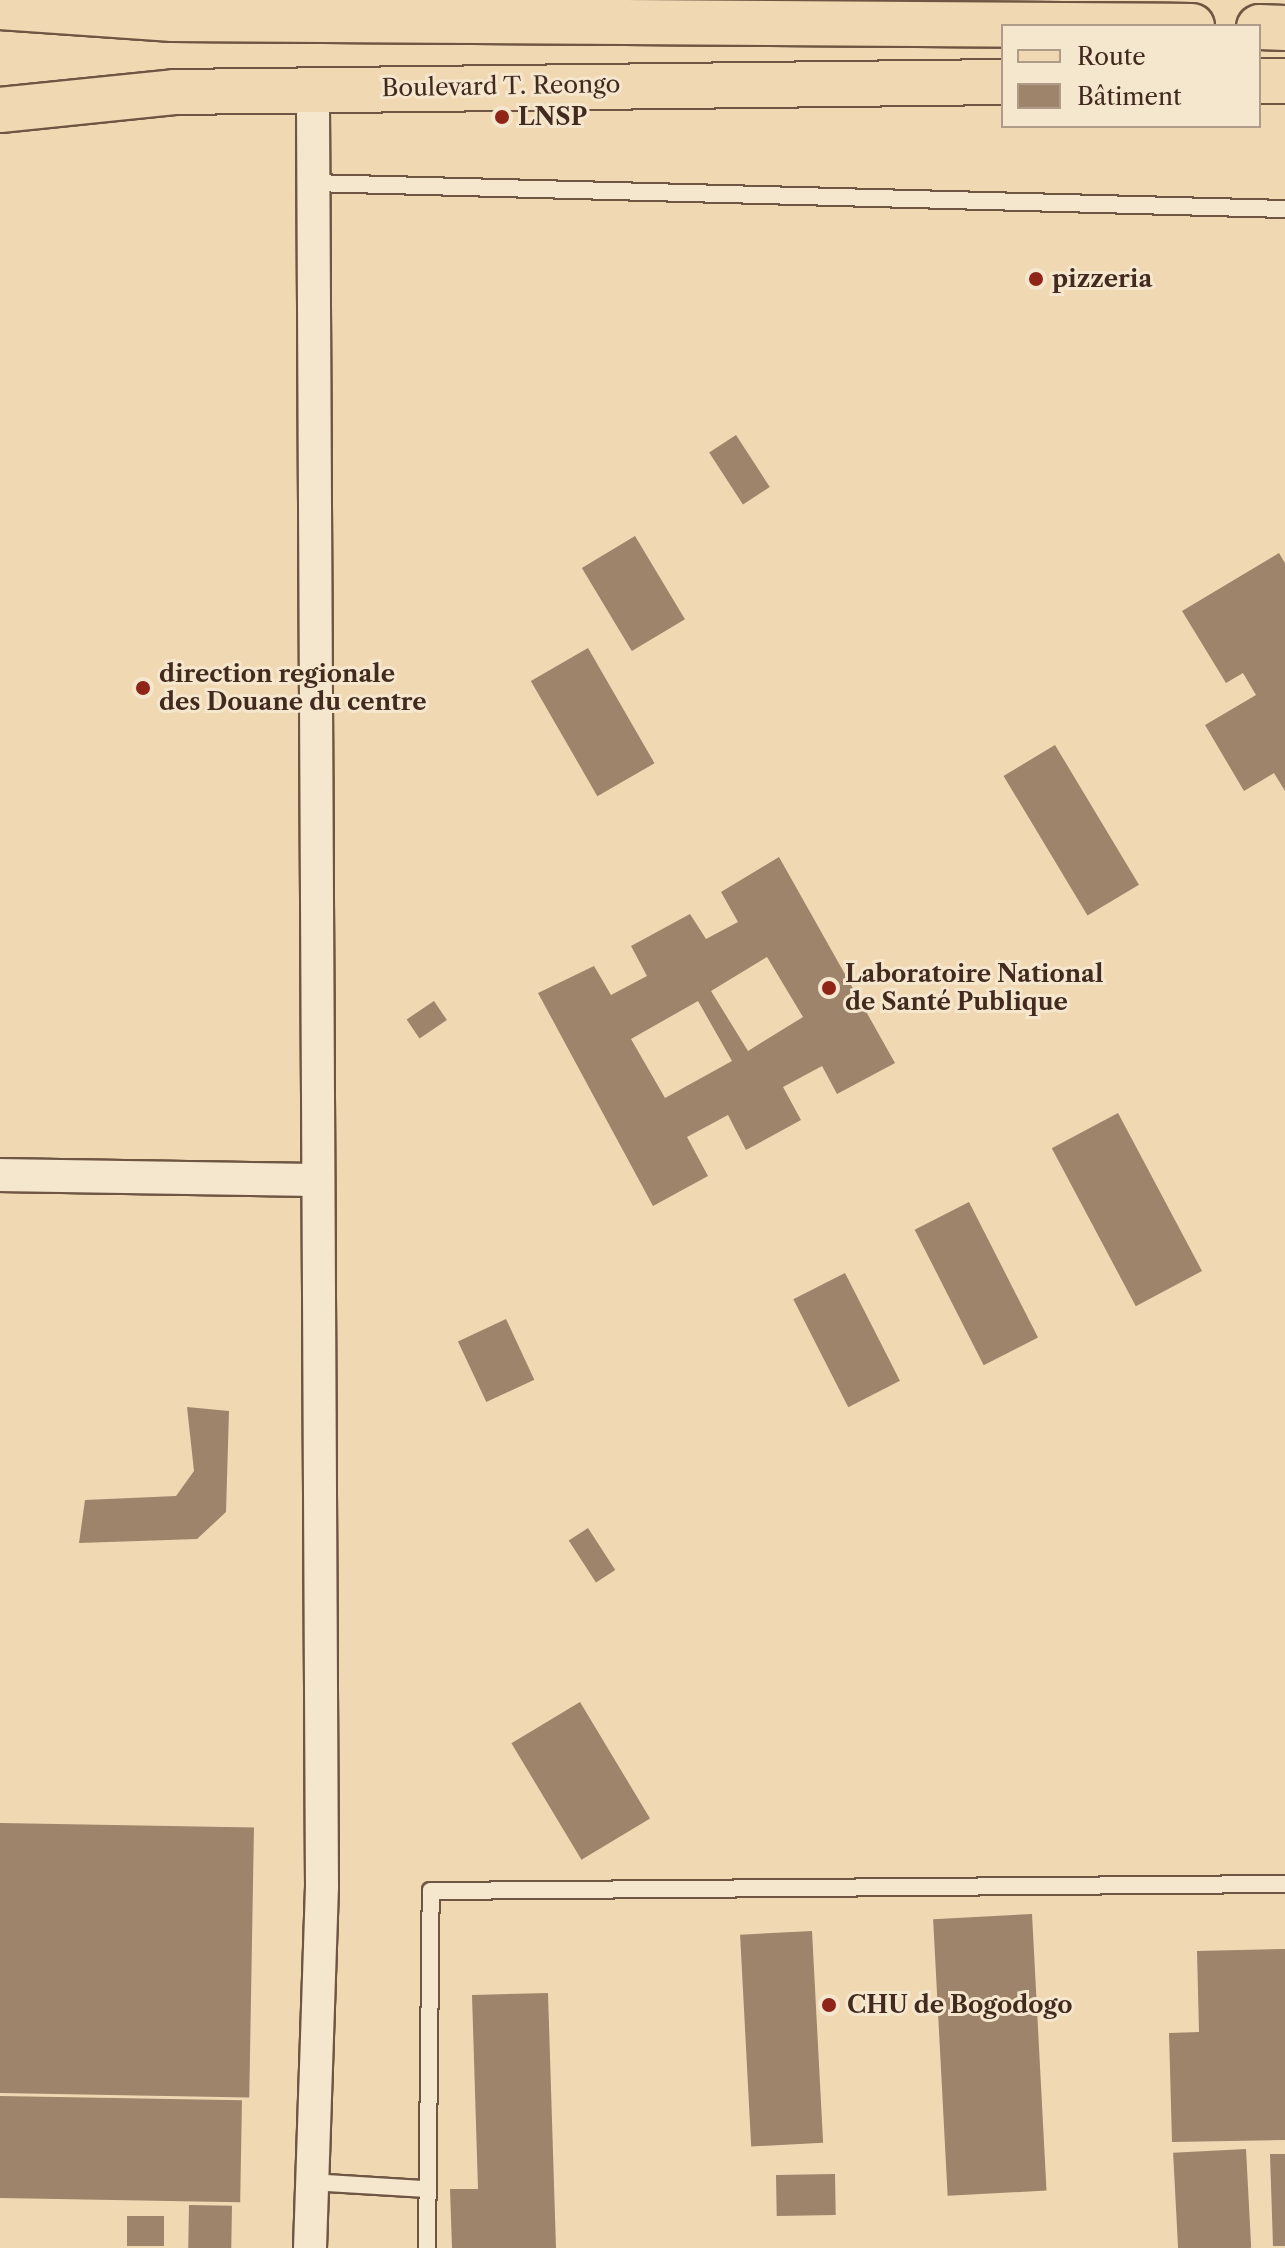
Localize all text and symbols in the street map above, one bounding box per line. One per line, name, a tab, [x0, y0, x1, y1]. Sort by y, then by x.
legend	[1001, 24, 1261, 128]
text: Route	[1077, 42, 1146, 71]
street label: Boulevard T. Reongo	[381, 70, 621, 102]
text: Bâtiment	[1077, 82, 1182, 111]
place label: LNSP	[518, 103, 587, 131]
marker: LNSP	[493, 108, 511, 126]
place label: pizzeria	[1052, 265, 1152, 293]
marker: pizzeria	[1027, 270, 1045, 288]
place label: direction regionale des Douane du centre	[159, 660, 426, 716]
marker: direction regionale des Douane du centre	[134, 679, 152, 697]
place label: Laboratoire National de Santé Publique	[845, 960, 1103, 1016]
marker: Laboratoire National de Santé Publique	[820, 979, 838, 997]
place label: CHU de Bogodogo	[847, 1991, 1072, 2019]
marker: CHU de Bogodogo	[818, 1994, 840, 2016]

